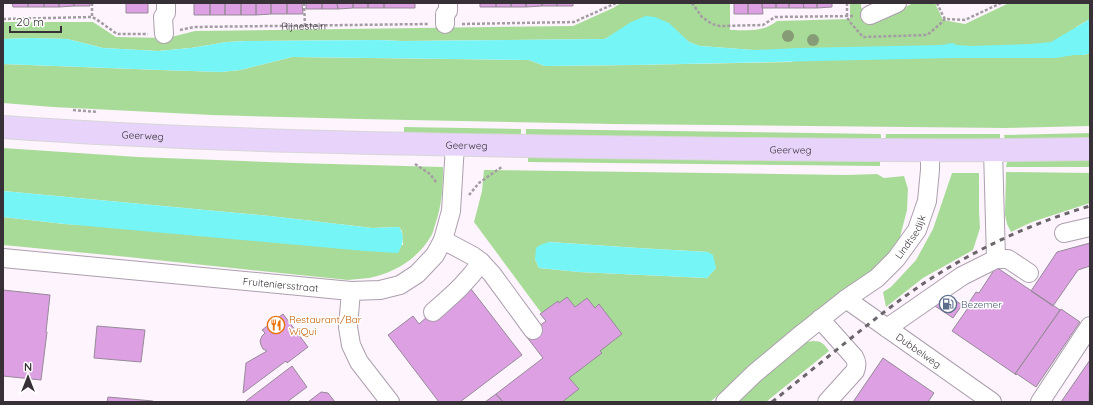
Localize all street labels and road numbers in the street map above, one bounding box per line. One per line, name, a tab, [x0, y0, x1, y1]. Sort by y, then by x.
street label: Rijnestein	[281, 19, 326, 33]
street label: Geerweg	[121, 128, 164, 143]
street label: Geerweg	[445, 139, 488, 152]
street label: Geerweg	[770, 143, 812, 157]
street label: Lindtsedijk	[892, 213, 929, 262]
street label: Fruiteniersstraat	[242, 275, 320, 295]
street label: Dubbelweg	[893, 330, 944, 371]

